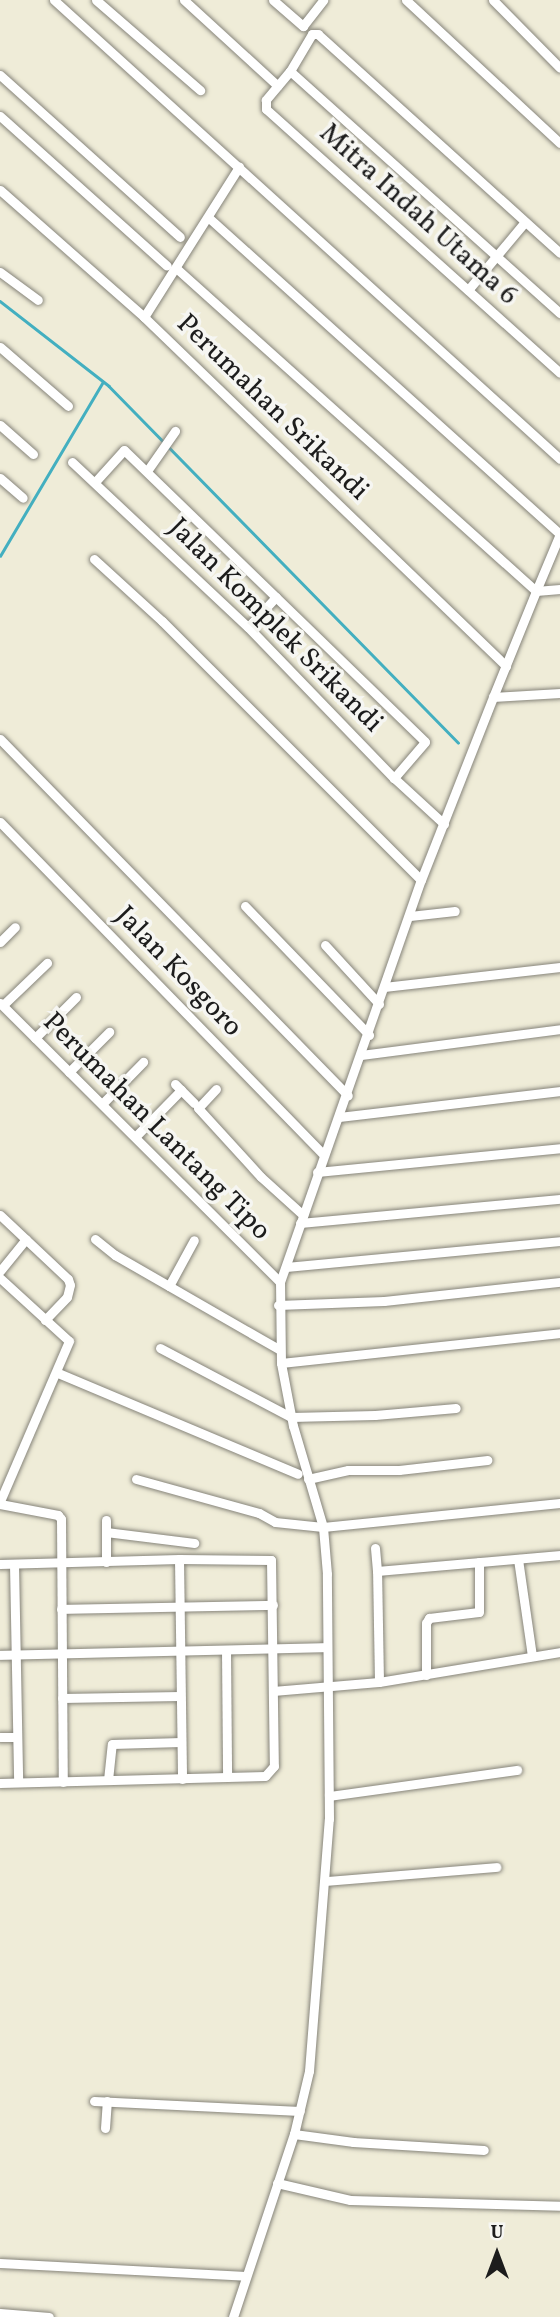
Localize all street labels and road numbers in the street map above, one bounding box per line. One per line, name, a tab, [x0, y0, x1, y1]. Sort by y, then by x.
street label: Mitra Indah Utama 6	[312, 117, 524, 313]
street label: Perumahan Srikandi	[169, 308, 375, 508]
street label: Jalan Komplek Srikandi	[161, 512, 389, 740]
street label: Jalan Kosgoro	[107, 900, 249, 1044]
street label: Perumahan Lantang Tipo	[35, 1006, 277, 1248]

